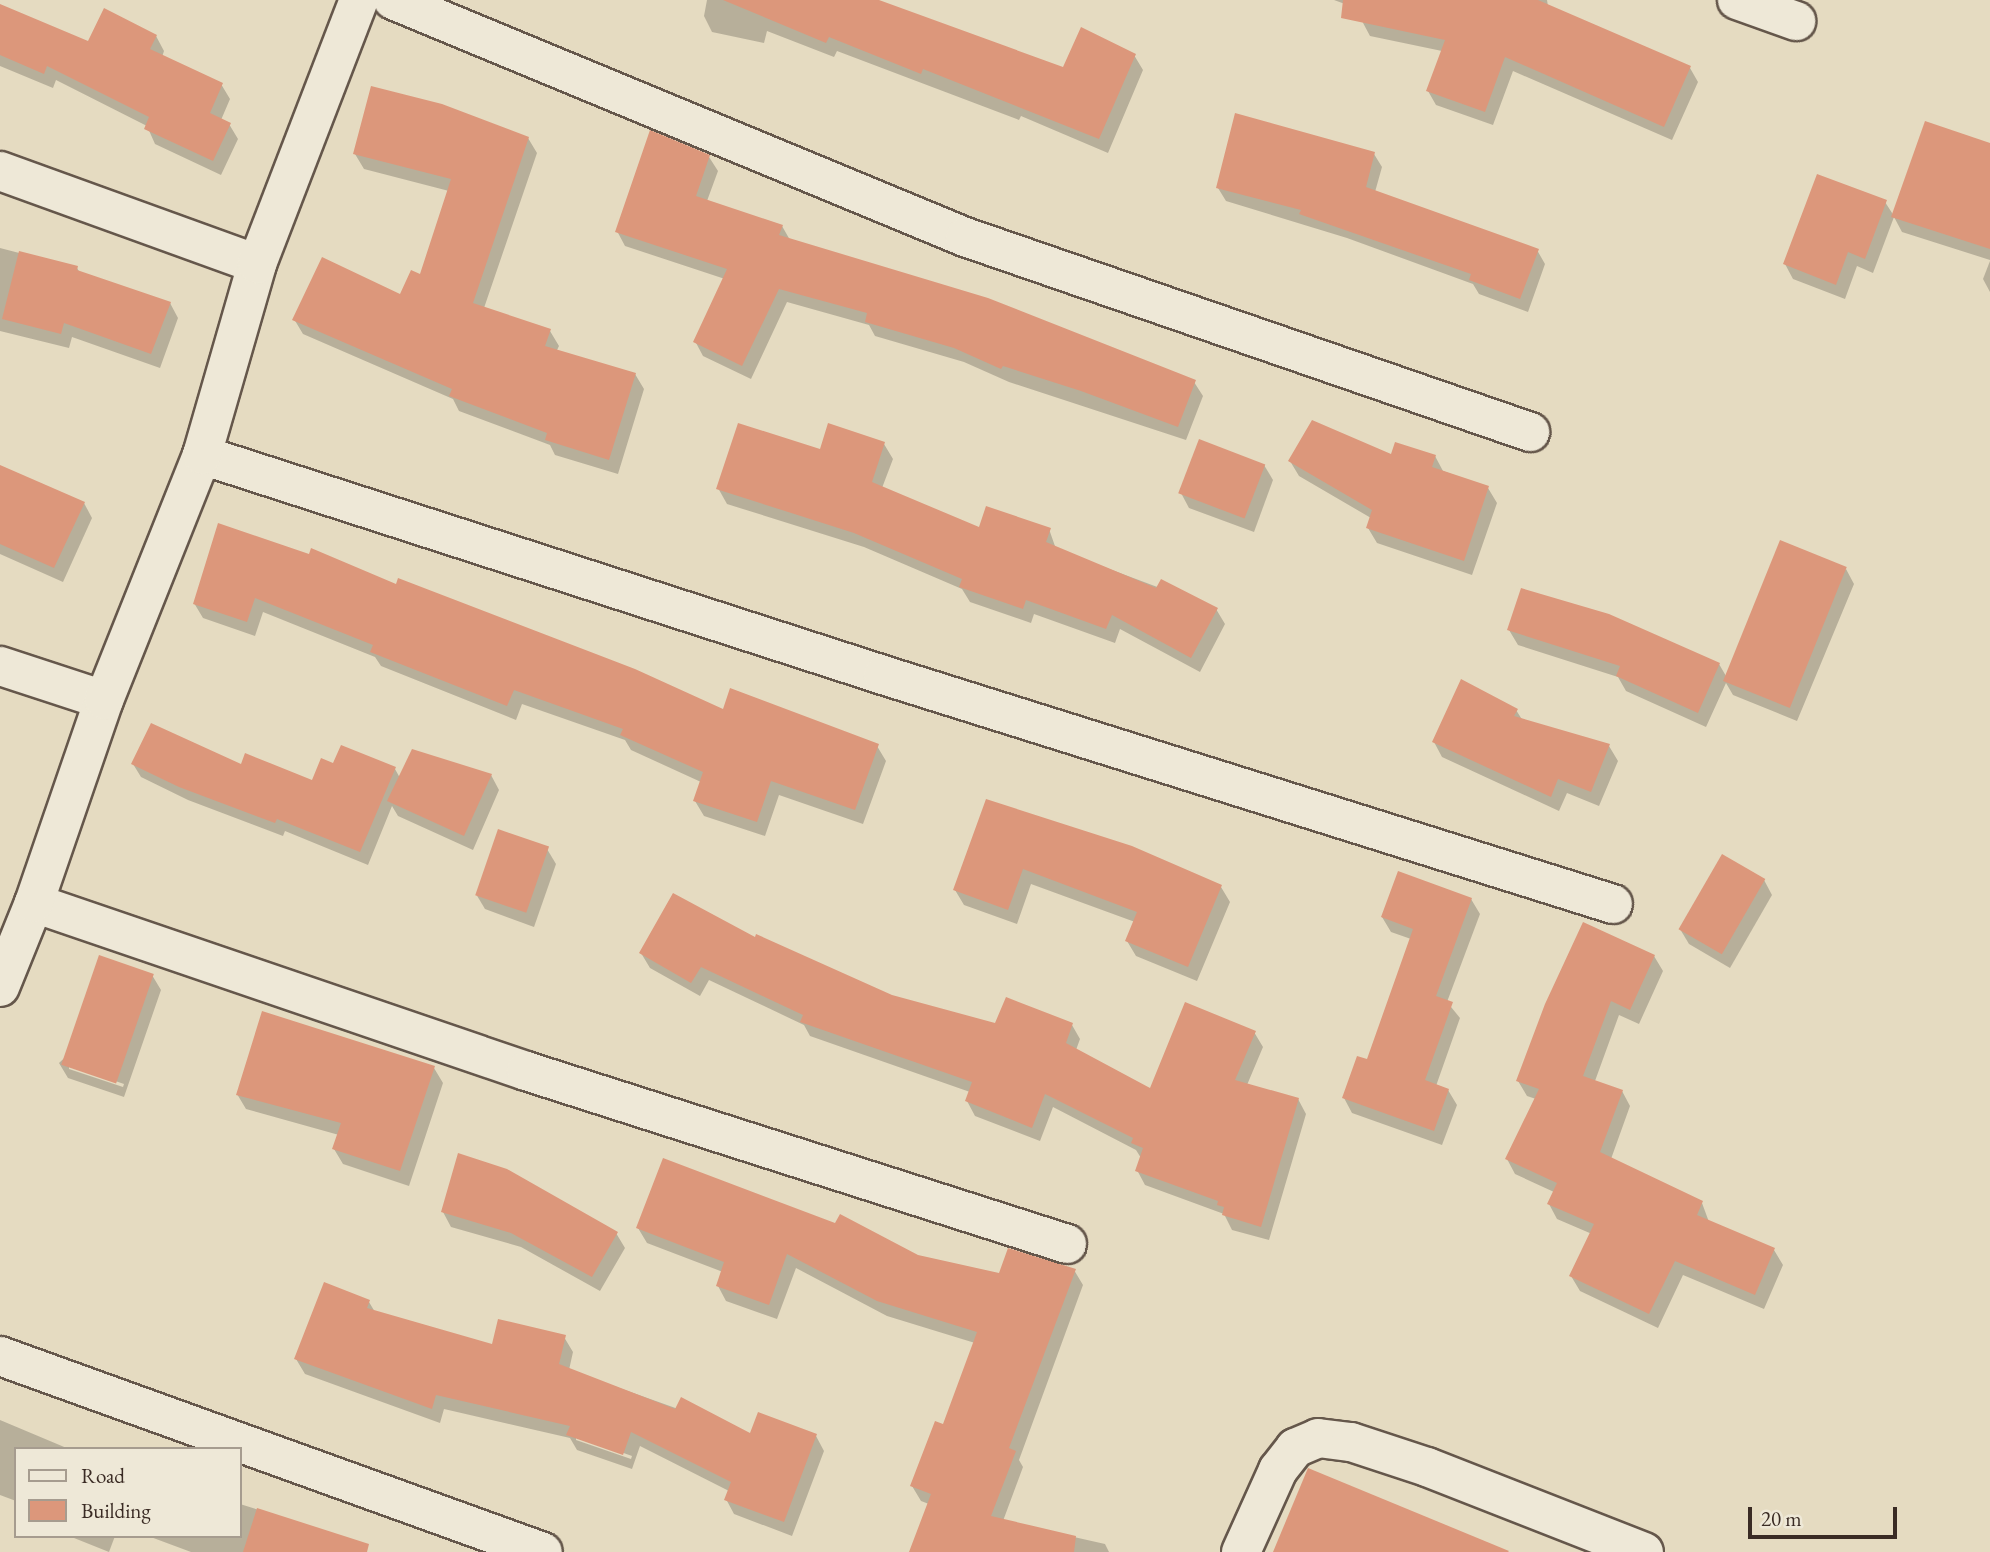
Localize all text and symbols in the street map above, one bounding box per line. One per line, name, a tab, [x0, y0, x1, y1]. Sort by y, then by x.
legend	[14, 1447, 242, 1538]
text: Road	[81, 1462, 125, 1489]
scale bar	[1752, 1492, 1901, 1536]
text: Building	[81, 1497, 151, 1524]
text: 20 m	[1761, 1505, 1802, 1532]

